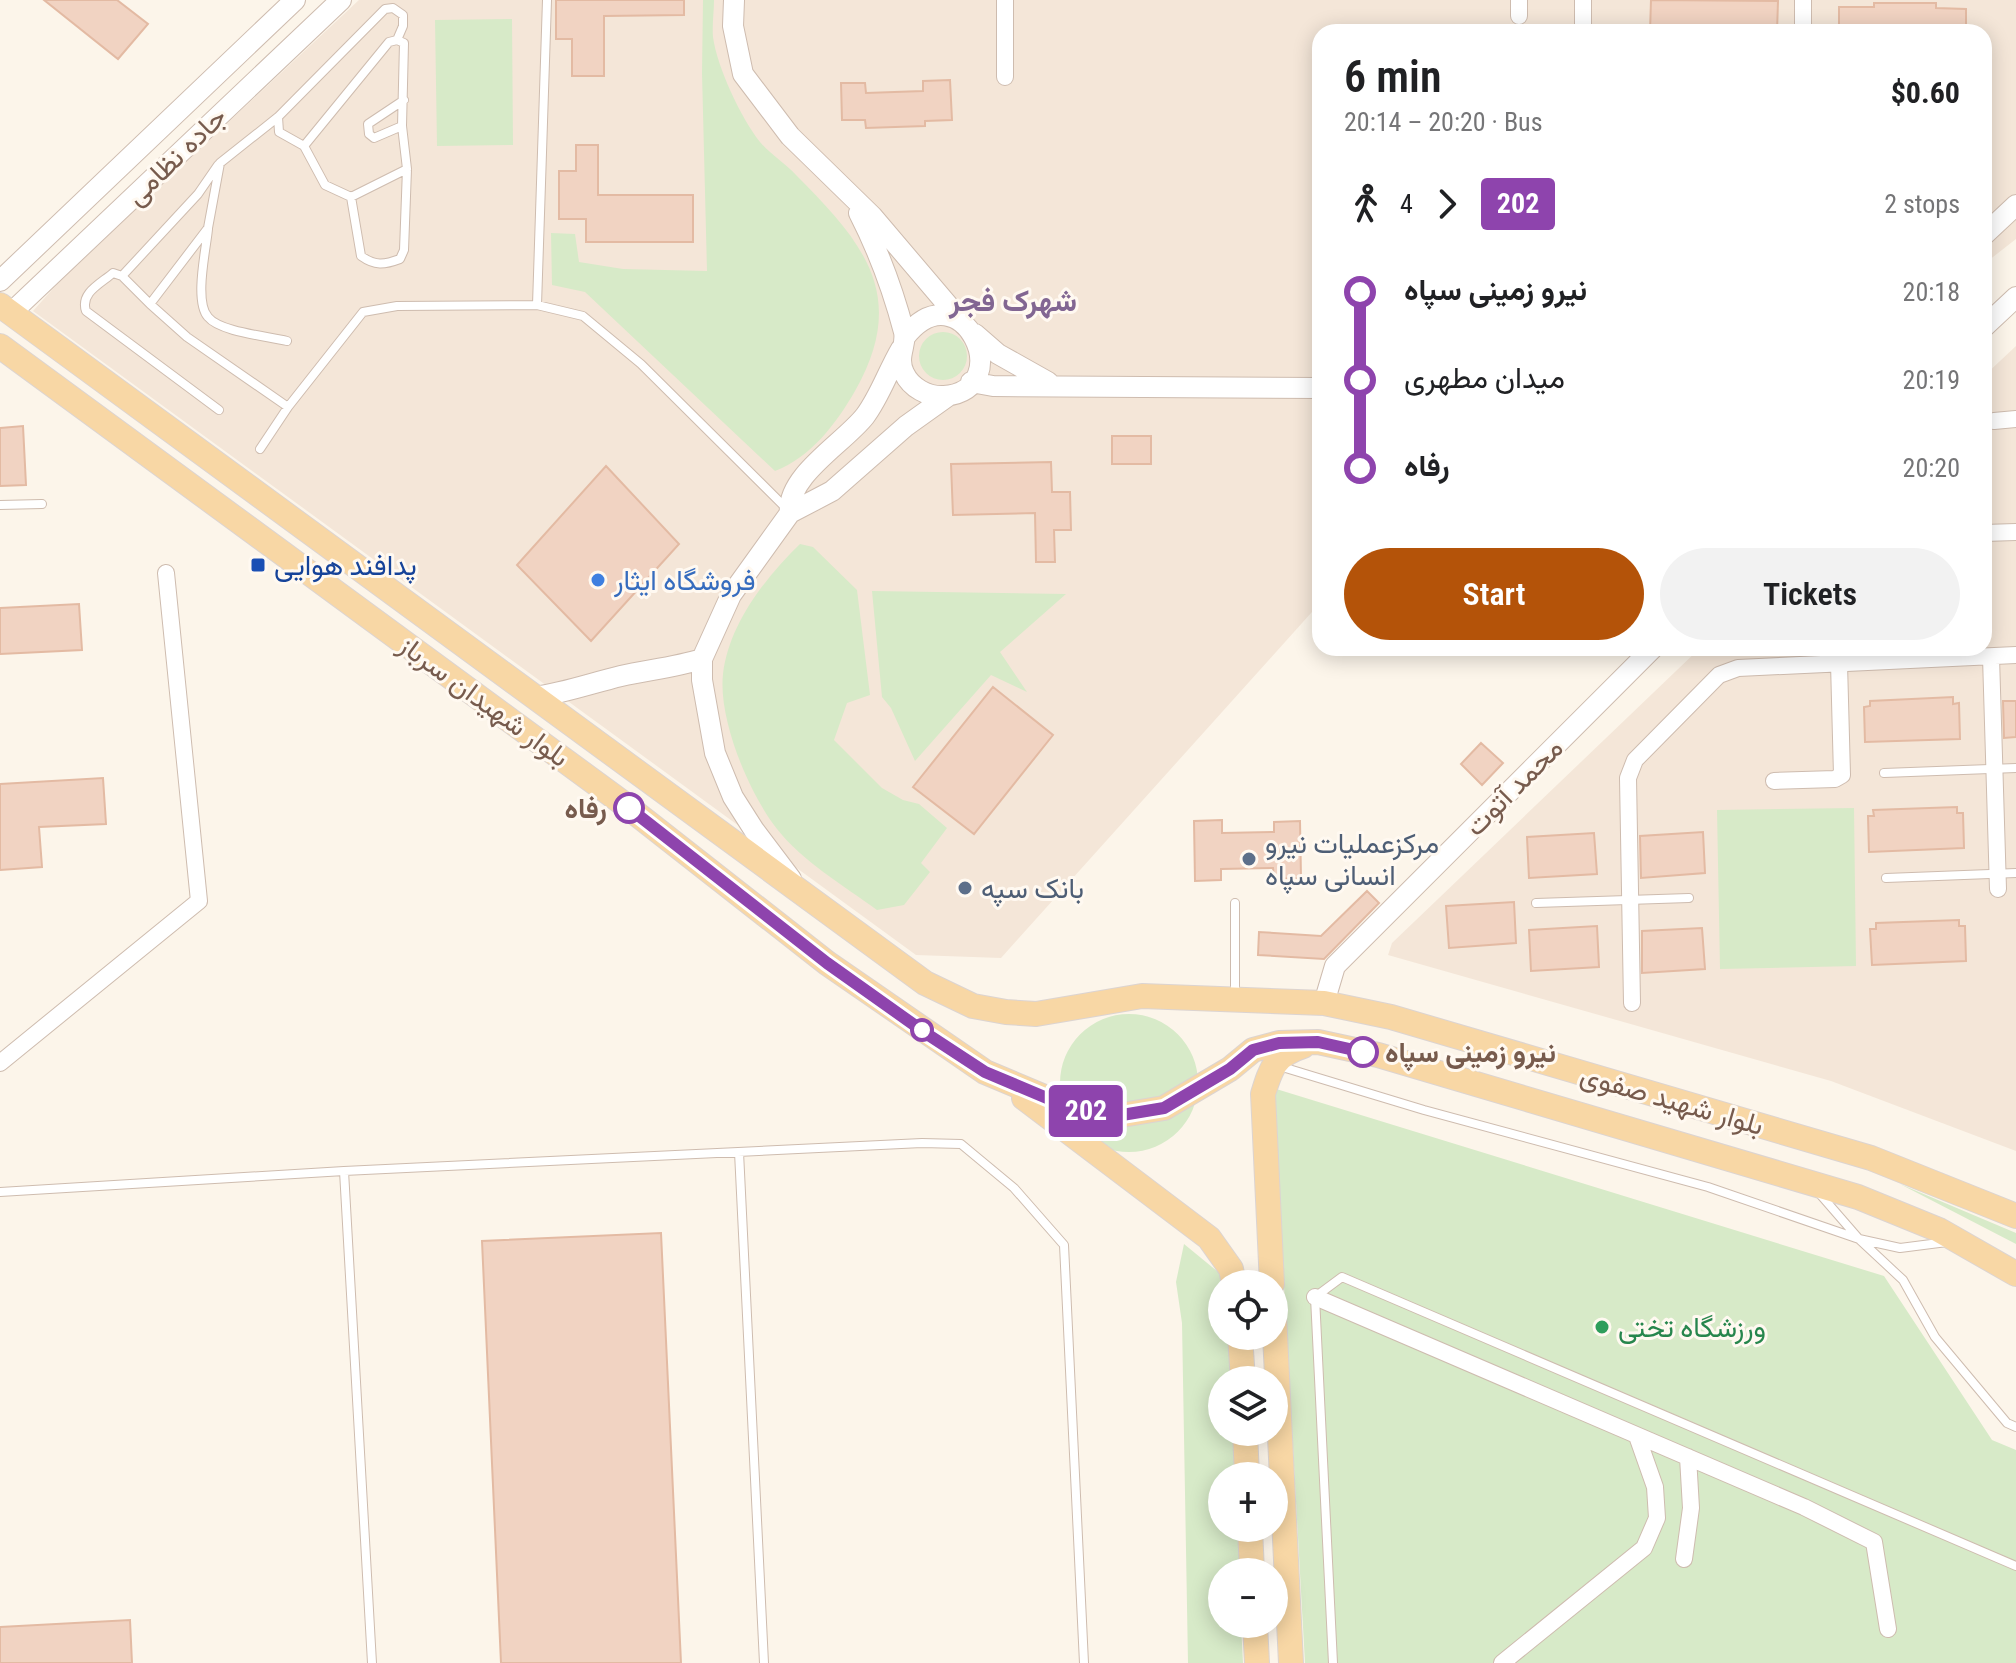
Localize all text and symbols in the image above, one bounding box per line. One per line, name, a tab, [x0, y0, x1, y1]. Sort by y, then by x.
text: 6 min	[1344, 51, 1441, 103]
text: $0.60	[1891, 75, 1960, 110]
street label: جاده نظامی	[119, 100, 233, 212]
text: 20:14 – 20:20 · Bus	[1344, 107, 1543, 137]
icon: walk	[1344, 182, 1388, 226]
icon: forward	[1425, 182, 1469, 226]
text: 202	[1497, 187, 1539, 220]
text: 4	[1400, 189, 1413, 219]
text: 2 stops	[1884, 189, 1960, 219]
text: نیرو زمینی سپاه	[1404, 272, 1587, 307]
text: 20:18	[1903, 277, 1960, 307]
district label: شهرک فجر	[948, 283, 1077, 319]
text: میدان مطهری	[1404, 360, 1565, 395]
text: 20:19	[1903, 365, 1960, 395]
text: رفاه	[1404, 448, 1450, 483]
text: 20:20	[1903, 453, 1960, 483]
button: Start	[1344, 548, 1644, 640]
button: Tickets	[1660, 548, 1960, 640]
place label: پدافند هوایی	[274, 549, 417, 584]
marker: پدافند هوایی	[249, 556, 267, 574]
place label: فروشگاه ایثار	[613, 564, 756, 598]
marker: فروشگاه ایثار	[589, 571, 607, 589]
street label: بلوار شهیدان سرباز	[391, 628, 576, 775]
street label: محمد آتوت	[1458, 731, 1570, 843]
place label: رفاه	[564, 792, 607, 826]
marker: رفاه	[614, 793, 644, 823]
place label: مرکزعملیات نیرو انسانی سپاه	[1265, 827, 1439, 894]
marker: مرکزعملیات نیرو انسانی سپاه	[1240, 850, 1258, 868]
place label: بانک سپه	[981, 872, 1084, 907]
marker: بانک سپه	[956, 879, 974, 897]
unlabelled marker	[911, 1019, 933, 1041]
place label: نیرو زمینی سپاه	[1385, 1036, 1556, 1072]
marker: نیرو زمینی سپاه	[1348, 1037, 1378, 1067]
street label: بلوار شهید صفوی	[1576, 1058, 1767, 1143]
line badge: 202	[1040, 1085, 1132, 1137]
text: 202	[1065, 1094, 1107, 1127]
map controls	[1208, 1270, 1288, 1638]
button: locate	[1208, 1270, 1288, 1350]
place label: ورزشگاه تختی	[1618, 1311, 1766, 1345]
marker: ورزشگاه تختی	[1593, 1318, 1611, 1336]
button: layers	[1208, 1366, 1288, 1446]
button: +	[1208, 1462, 1288, 1542]
button: −	[1208, 1558, 1288, 1638]

